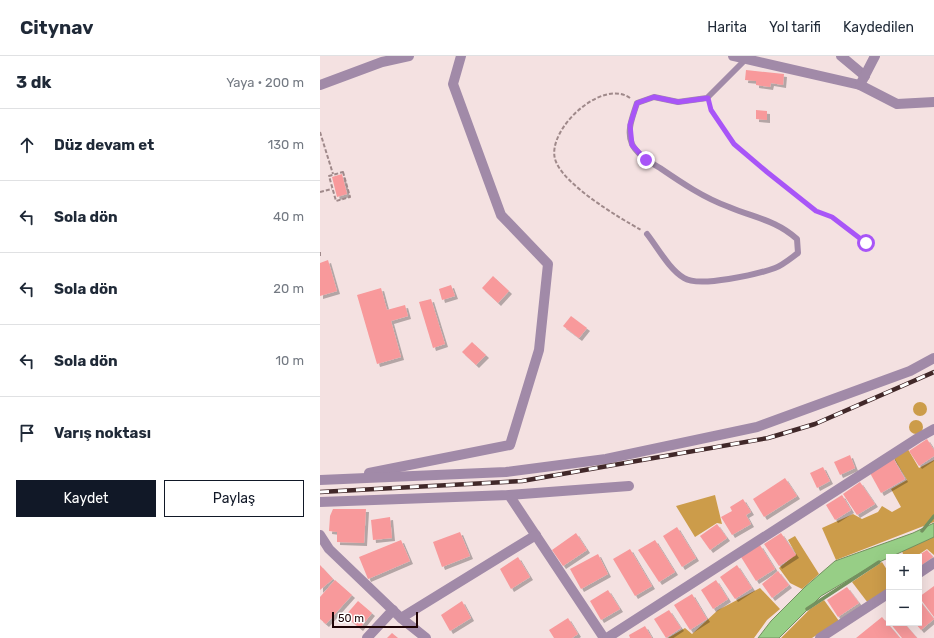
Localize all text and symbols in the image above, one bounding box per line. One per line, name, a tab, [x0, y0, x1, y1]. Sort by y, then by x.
text: Citynav	[20, 16, 93, 39]
text: Harita	[707, 19, 747, 36]
text: Yol tarifi	[769, 19, 821, 36]
text: Kaydedilen	[843, 19, 914, 36]
text: 3 dk	[16, 72, 52, 92]
text: Yaya · 200 m	[226, 75, 304, 90]
icon: ahead	[16, 134, 38, 156]
text: Düz devam et	[54, 136, 154, 154]
text: 130 m	[268, 137, 304, 152]
route end	[637, 151, 655, 169]
icon: left	[16, 206, 38, 228]
text: Sola dön	[54, 208, 118, 226]
text: 40 m	[273, 209, 304, 224]
route start	[857, 234, 875, 252]
icon: left	[16, 278, 38, 300]
text: Sola dön	[54, 280, 118, 298]
text: 20 m	[273, 281, 304, 296]
icon: left	[16, 350, 38, 372]
text: Sola dön	[54, 352, 118, 370]
text: 10 m	[275, 353, 304, 368]
icon: arrive	[16, 422, 38, 444]
text: Varış noktası	[54, 424, 151, 442]
button: Kaydet	[16, 480, 156, 517]
button: Paylaş	[164, 480, 304, 517]
map controls	[886, 554, 922, 626]
button: +	[886, 554, 922, 590]
button: −	[886, 590, 922, 626]
scale bar	[332, 610, 418, 629]
text: 50 m	[338, 612, 364, 625]

